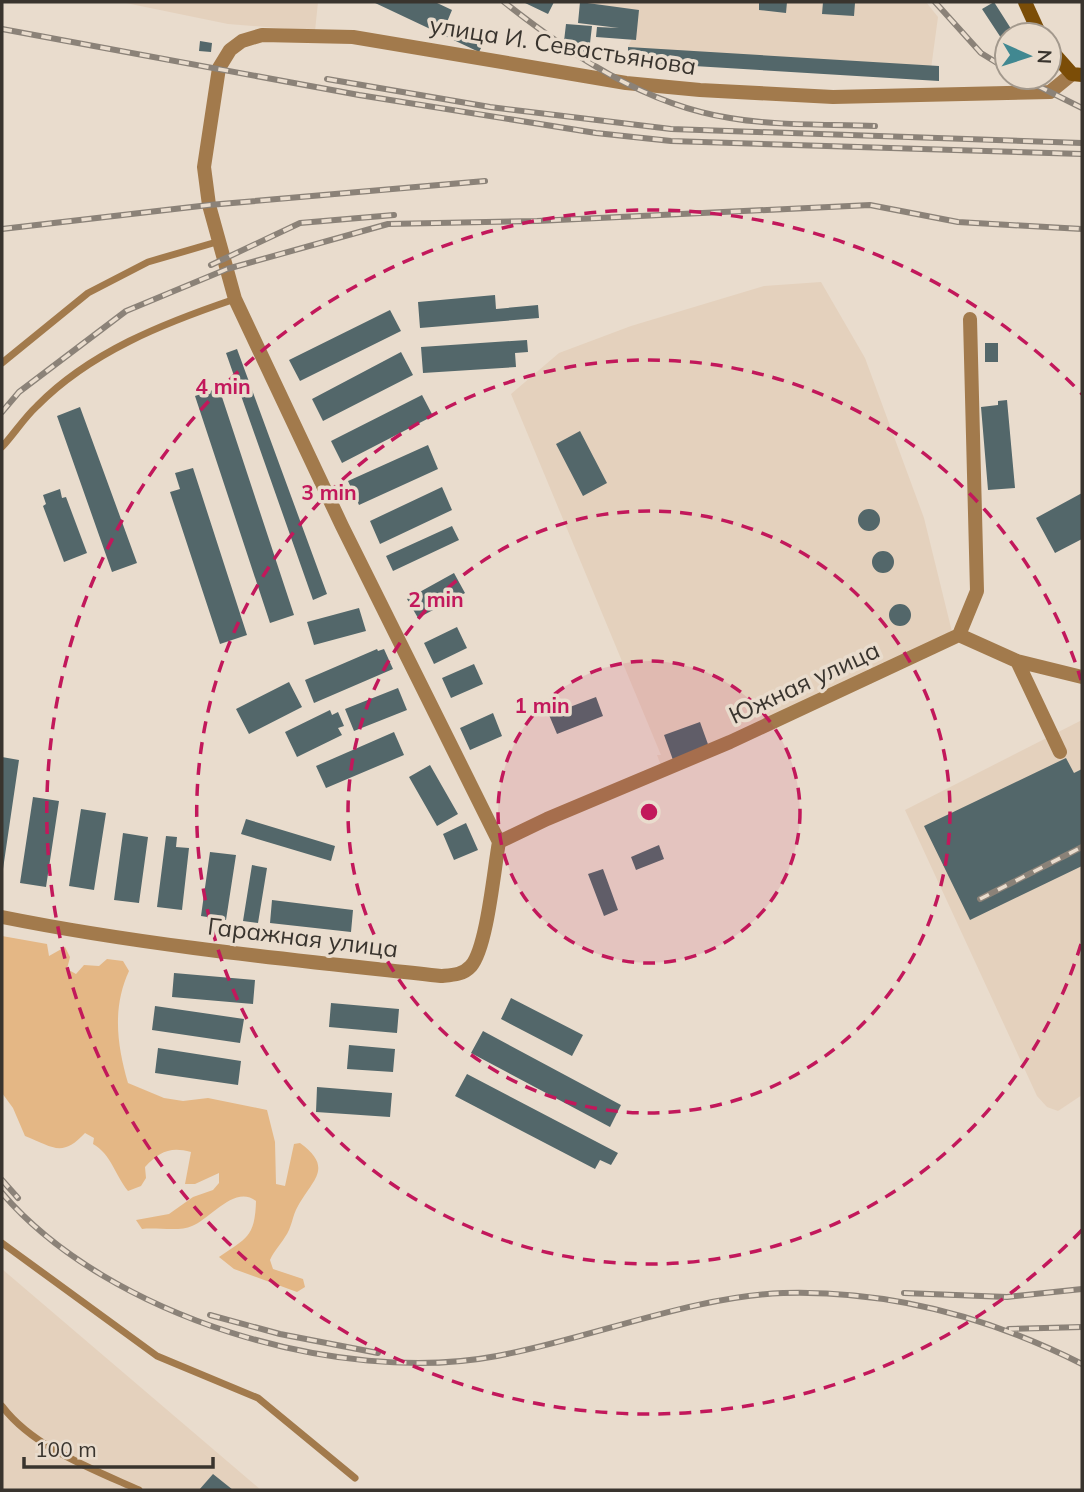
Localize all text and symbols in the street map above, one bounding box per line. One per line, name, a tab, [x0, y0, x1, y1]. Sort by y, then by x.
street label: улица И. Севастьянова	[428, 9, 698, 81]
north arrow	[993, 21, 1063, 91]
text: N	[1033, 49, 1057, 65]
text: 4 min	[195, 373, 251, 399]
text: 3 min	[301, 479, 357, 505]
text: 2 min	[408, 586, 464, 612]
street label: Южная улица	[724, 634, 884, 730]
text: 1 min	[514, 692, 570, 718]
centre of rings	[637, 800, 661, 824]
street label: Гаражная улица	[206, 910, 400, 964]
scale bar	[24, 1426, 214, 1470]
text: 100 m	[35, 1436, 97, 1462]

